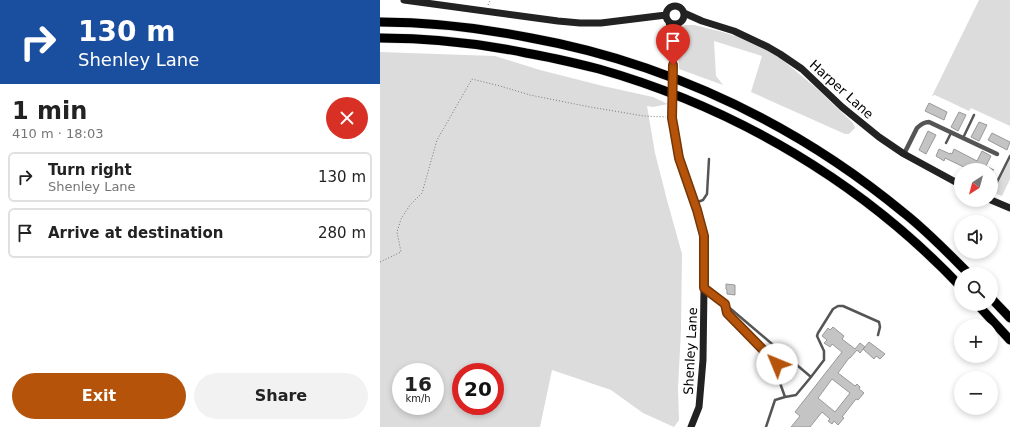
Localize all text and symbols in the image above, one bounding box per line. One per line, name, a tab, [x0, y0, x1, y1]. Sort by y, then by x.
text: 130 m	[78, 15, 175, 48]
icon: right	[12, 16, 64, 68]
pin	[656, 24, 690, 65]
icon: arrive	[662, 30, 684, 52]
text: Shenley Lane	[78, 49, 199, 70]
street label: Harper Lane	[807, 57, 877, 122]
text: 1 min	[12, 97, 87, 125]
button: close	[326, 97, 368, 139]
text: 410 m · 18:03	[12, 126, 103, 141]
text: Turn right	[48, 161, 132, 179]
north arrow	[954, 163, 998, 207]
map controls	[954, 163, 998, 415]
icon: right	[14, 166, 36, 188]
text: 130 m	[318, 168, 366, 186]
text: Shenley Lane	[48, 179, 136, 194]
button: sound	[954, 215, 998, 259]
icon: arrive	[14, 222, 36, 244]
text: Arrive at destination	[48, 224, 223, 242]
text: 280 m	[318, 224, 366, 242]
button: search	[954, 267, 998, 311]
street label: Shenley Lane	[681, 307, 700, 395]
button: +	[954, 319, 998, 363]
position arrow	[756, 343, 798, 385]
speed limit sign: 20	[452, 363, 504, 415]
button: −	[954, 371, 998, 415]
text: 16	[404, 372, 432, 396]
button: Exit	[12, 373, 186, 419]
button: Share	[194, 373, 368, 419]
text: km/h	[405, 393, 431, 404]

